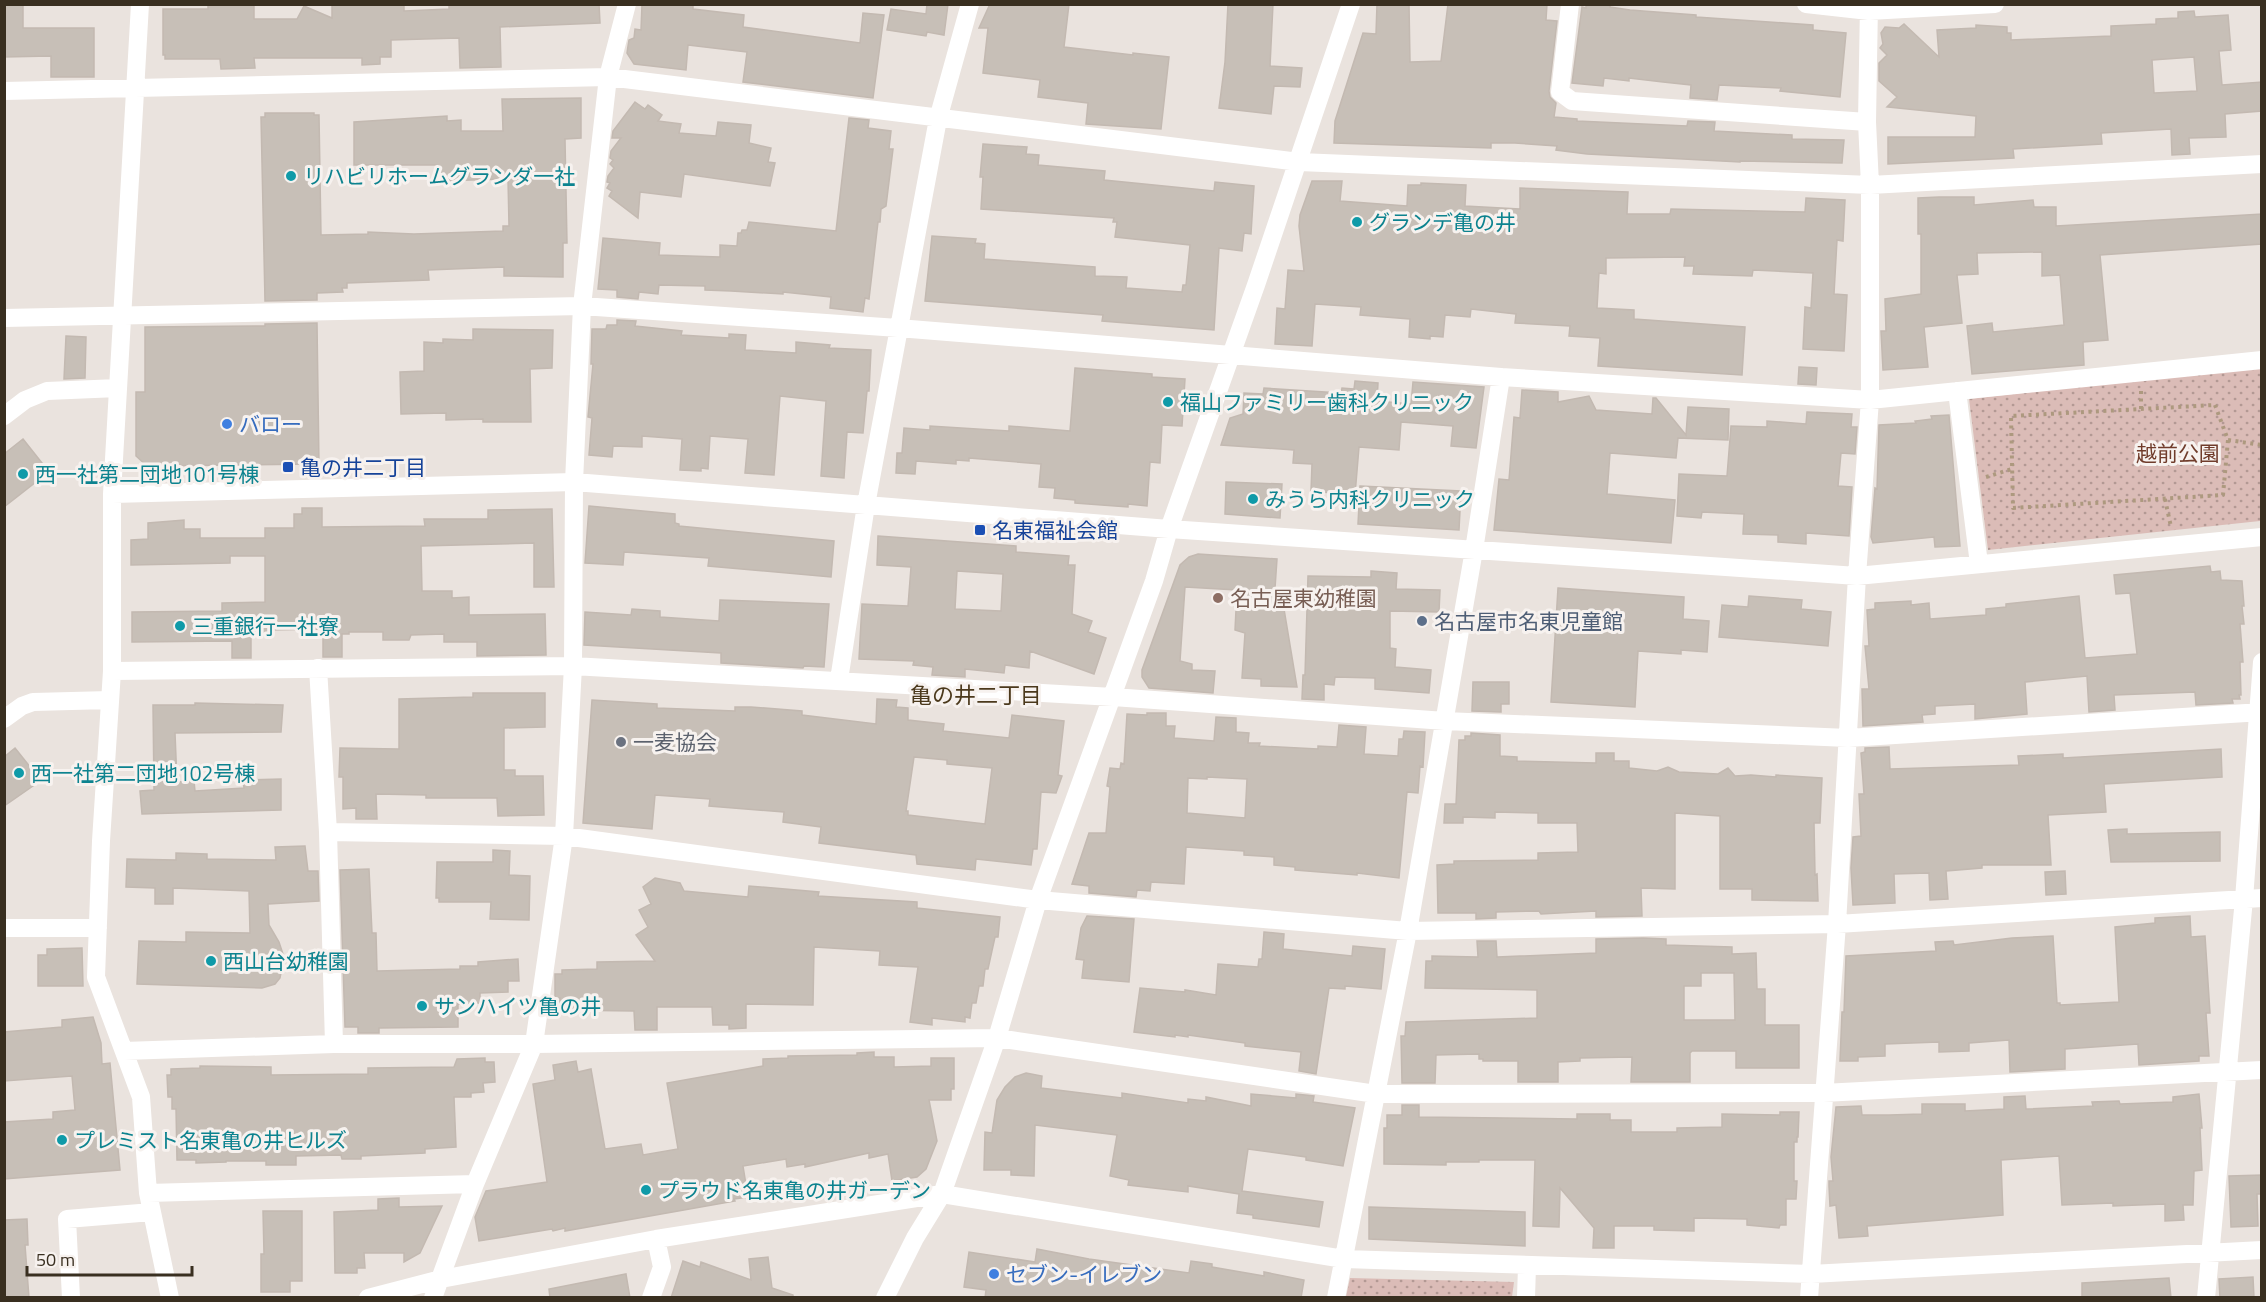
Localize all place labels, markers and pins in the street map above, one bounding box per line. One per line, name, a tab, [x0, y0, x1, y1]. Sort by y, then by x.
place label: リハビリホームグランダ一社	[303, 160, 575, 192]
marker: リハビリホームグランダ一社	[284, 169, 298, 183]
place label: グランデ亀の井	[1369, 206, 1516, 238]
marker: グランデ亀の井	[1350, 215, 1364, 229]
place label: 福山ファミリー歯科クリニック	[1180, 386, 1474, 418]
marker: 福山ファミリー歯科クリニック	[1161, 395, 1175, 409]
place label: バロー	[239, 408, 302, 440]
marker: バロー	[220, 417, 234, 431]
place label: 亀の井二丁目	[300, 451, 426, 483]
place label: 西一社第二団地101号棟	[35, 458, 259, 490]
marker: 亀の井二丁目	[281, 460, 295, 474]
marker: 西一社第二団地101号棟	[16, 467, 30, 481]
place label: みうら内科クリニック	[1265, 483, 1475, 515]
marker: みうら内科クリニック	[1246, 492, 1260, 506]
place label: 名東福祉会館	[992, 514, 1118, 546]
marker: 名東福祉会館	[973, 523, 987, 537]
place label: 名古屋東幼稚園	[1230, 582, 1377, 614]
marker: 名古屋東幼稚園	[1211, 591, 1225, 605]
place label: 名古屋市名東児童館	[1434, 605, 1623, 637]
place label: 三重銀行一社寮	[192, 610, 339, 642]
marker: 名古屋市名東児童館	[1415, 614, 1429, 628]
marker: 三重銀行一社寮	[173, 619, 187, 633]
place label: 一麦協会	[633, 726, 717, 758]
marker: 一麦協会	[614, 735, 628, 749]
place label: 西一社第二団地102号棟	[31, 757, 255, 789]
marker: 西一社第二団地102号棟	[12, 766, 26, 780]
place label: 西山台幼稚園	[223, 945, 349, 977]
marker: 西山台幼稚園	[204, 954, 218, 968]
place label: サンハイツ亀の井	[434, 990, 602, 1022]
marker: サンハイツ亀の井	[415, 999, 429, 1013]
place label: プレミスト名東亀の井ヒルズ	[74, 1124, 347, 1156]
marker: プレミスト名東亀の井ヒルズ	[55, 1133, 69, 1147]
place label: プラウド名東亀の井ガーデン	[658, 1174, 931, 1206]
marker: プラウド名東亀の井ガーデン	[639, 1183, 653, 1197]
place label: セブン-イレブン	[1006, 1258, 1162, 1290]
marker: セブン-イレブン	[987, 1267, 1001, 1281]

